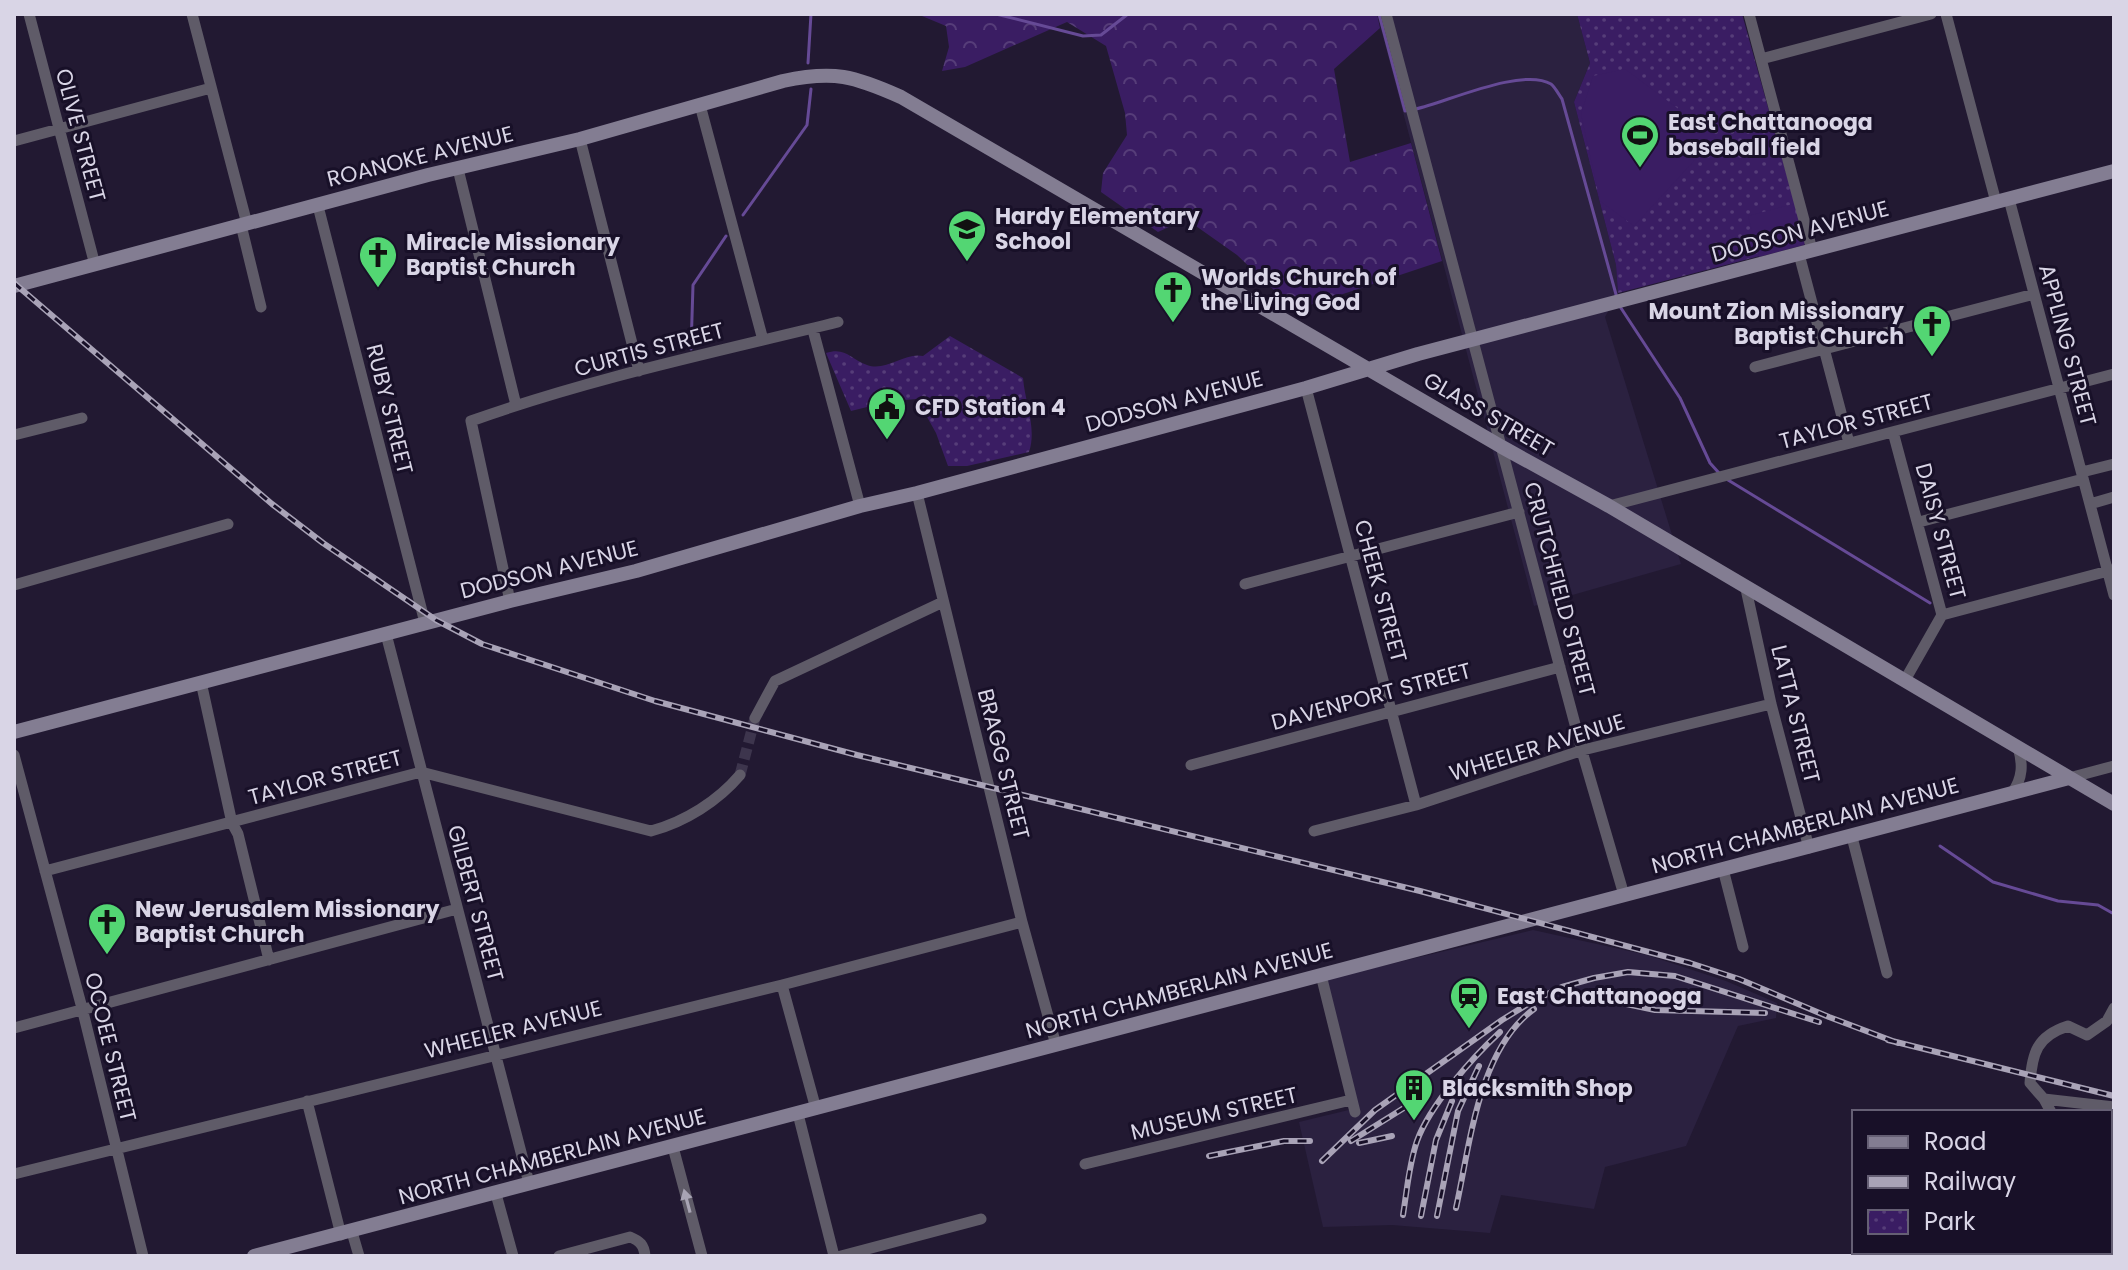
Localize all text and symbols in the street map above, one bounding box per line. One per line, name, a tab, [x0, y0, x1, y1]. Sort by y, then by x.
street label: OLIVE STREET	[48, 65, 113, 205]
place label: East Chattanooga baseball field	[1668, 107, 1873, 163]
sports icon: East Chattanooga baseball field	[1619, 114, 1661, 169]
street label: ROANOKE AVENUE	[324, 118, 517, 195]
street label: DODSON AVENUE	[1708, 193, 1892, 270]
place label: Hardy Elementary School	[995, 201, 1200, 257]
school or university icon: Hardy Elementary School	[946, 208, 988, 263]
place label: Miracle Missionary Baptist Church	[406, 227, 620, 283]
church icon: Miracle Missionary Baptist Church	[357, 234, 399, 289]
street label: APPLING STREET	[2031, 261, 2104, 430]
place label: Worlds Church of the Living God	[1201, 262, 1397, 318]
church icon: Worlds Church of the Living God	[1152, 269, 1194, 324]
place label: Mount Zion Missionary Baptist Church	[1649, 296, 1904, 352]
church icon: Mount Zion Missionary Baptist Church	[1911, 303, 1953, 358]
street label: CURTIS STREET	[571, 315, 728, 384]
street label: RUBY STREET	[358, 341, 421, 478]
street label: DODSON AVENUE	[1082, 363, 1266, 440]
street label: GLASS STREET	[1418, 365, 1560, 464]
public building icon: CFD Station 4	[866, 386, 908, 441]
street label: TAYLOR STREET	[1776, 386, 1937, 457]
place label: CFD Station 4	[915, 392, 1066, 423]
street label: DAISY STREET	[1907, 459, 1974, 603]
street label: CRUTCHFIELD STREET	[1516, 479, 1603, 700]
street label: CHEEK STREET	[1347, 516, 1414, 666]
street label: DODSON AVENUE	[457, 532, 641, 607]
street label: LATTA STREET	[1763, 642, 1828, 787]
street label: DAVENPORT STREET	[1268, 655, 1475, 738]
street label: BRAGG STREET	[970, 685, 1037, 843]
street label: WHEELER AVENUE	[1446, 706, 1629, 789]
street label: TAYLOR STREET	[245, 742, 406, 813]
street label: NORTH CHAMBERLAIN AVENUE	[1648, 769, 1962, 881]
street label: GILBERT STREET	[440, 822, 511, 985]
place label: New Jerusalem Missionary Baptist Church	[135, 894, 439, 950]
church icon: New Jerusalem Missionary Baptist Church	[86, 901, 128, 956]
street label: NORTH CHAMBERLAIN AVENUE	[1022, 934, 1336, 1046]
street label: OCOEE STREET	[77, 969, 144, 1125]
station icon: East Chattanooga	[1448, 975, 1490, 1030]
place label: East Chattanooga	[1497, 981, 1702, 1012]
street label: WHEELER AVENUE	[421, 992, 605, 1067]
building icon: Blacksmith Shop	[1393, 1067, 1435, 1122]
place label: Blacksmith Shop	[1442, 1073, 1633, 1104]
street label: MUSEUM STREET	[1128, 1079, 1301, 1148]
street label: NORTH CHAMBERLAIN AVENUE	[395, 1100, 709, 1212]
legend	[1852, 1110, 2112, 1254]
text: Road	[1924, 1125, 1986, 1158]
text: Railway	[1924, 1165, 2017, 1198]
one-way arrow	[681, 1189, 693, 1214]
text: Park	[1924, 1205, 1976, 1238]

